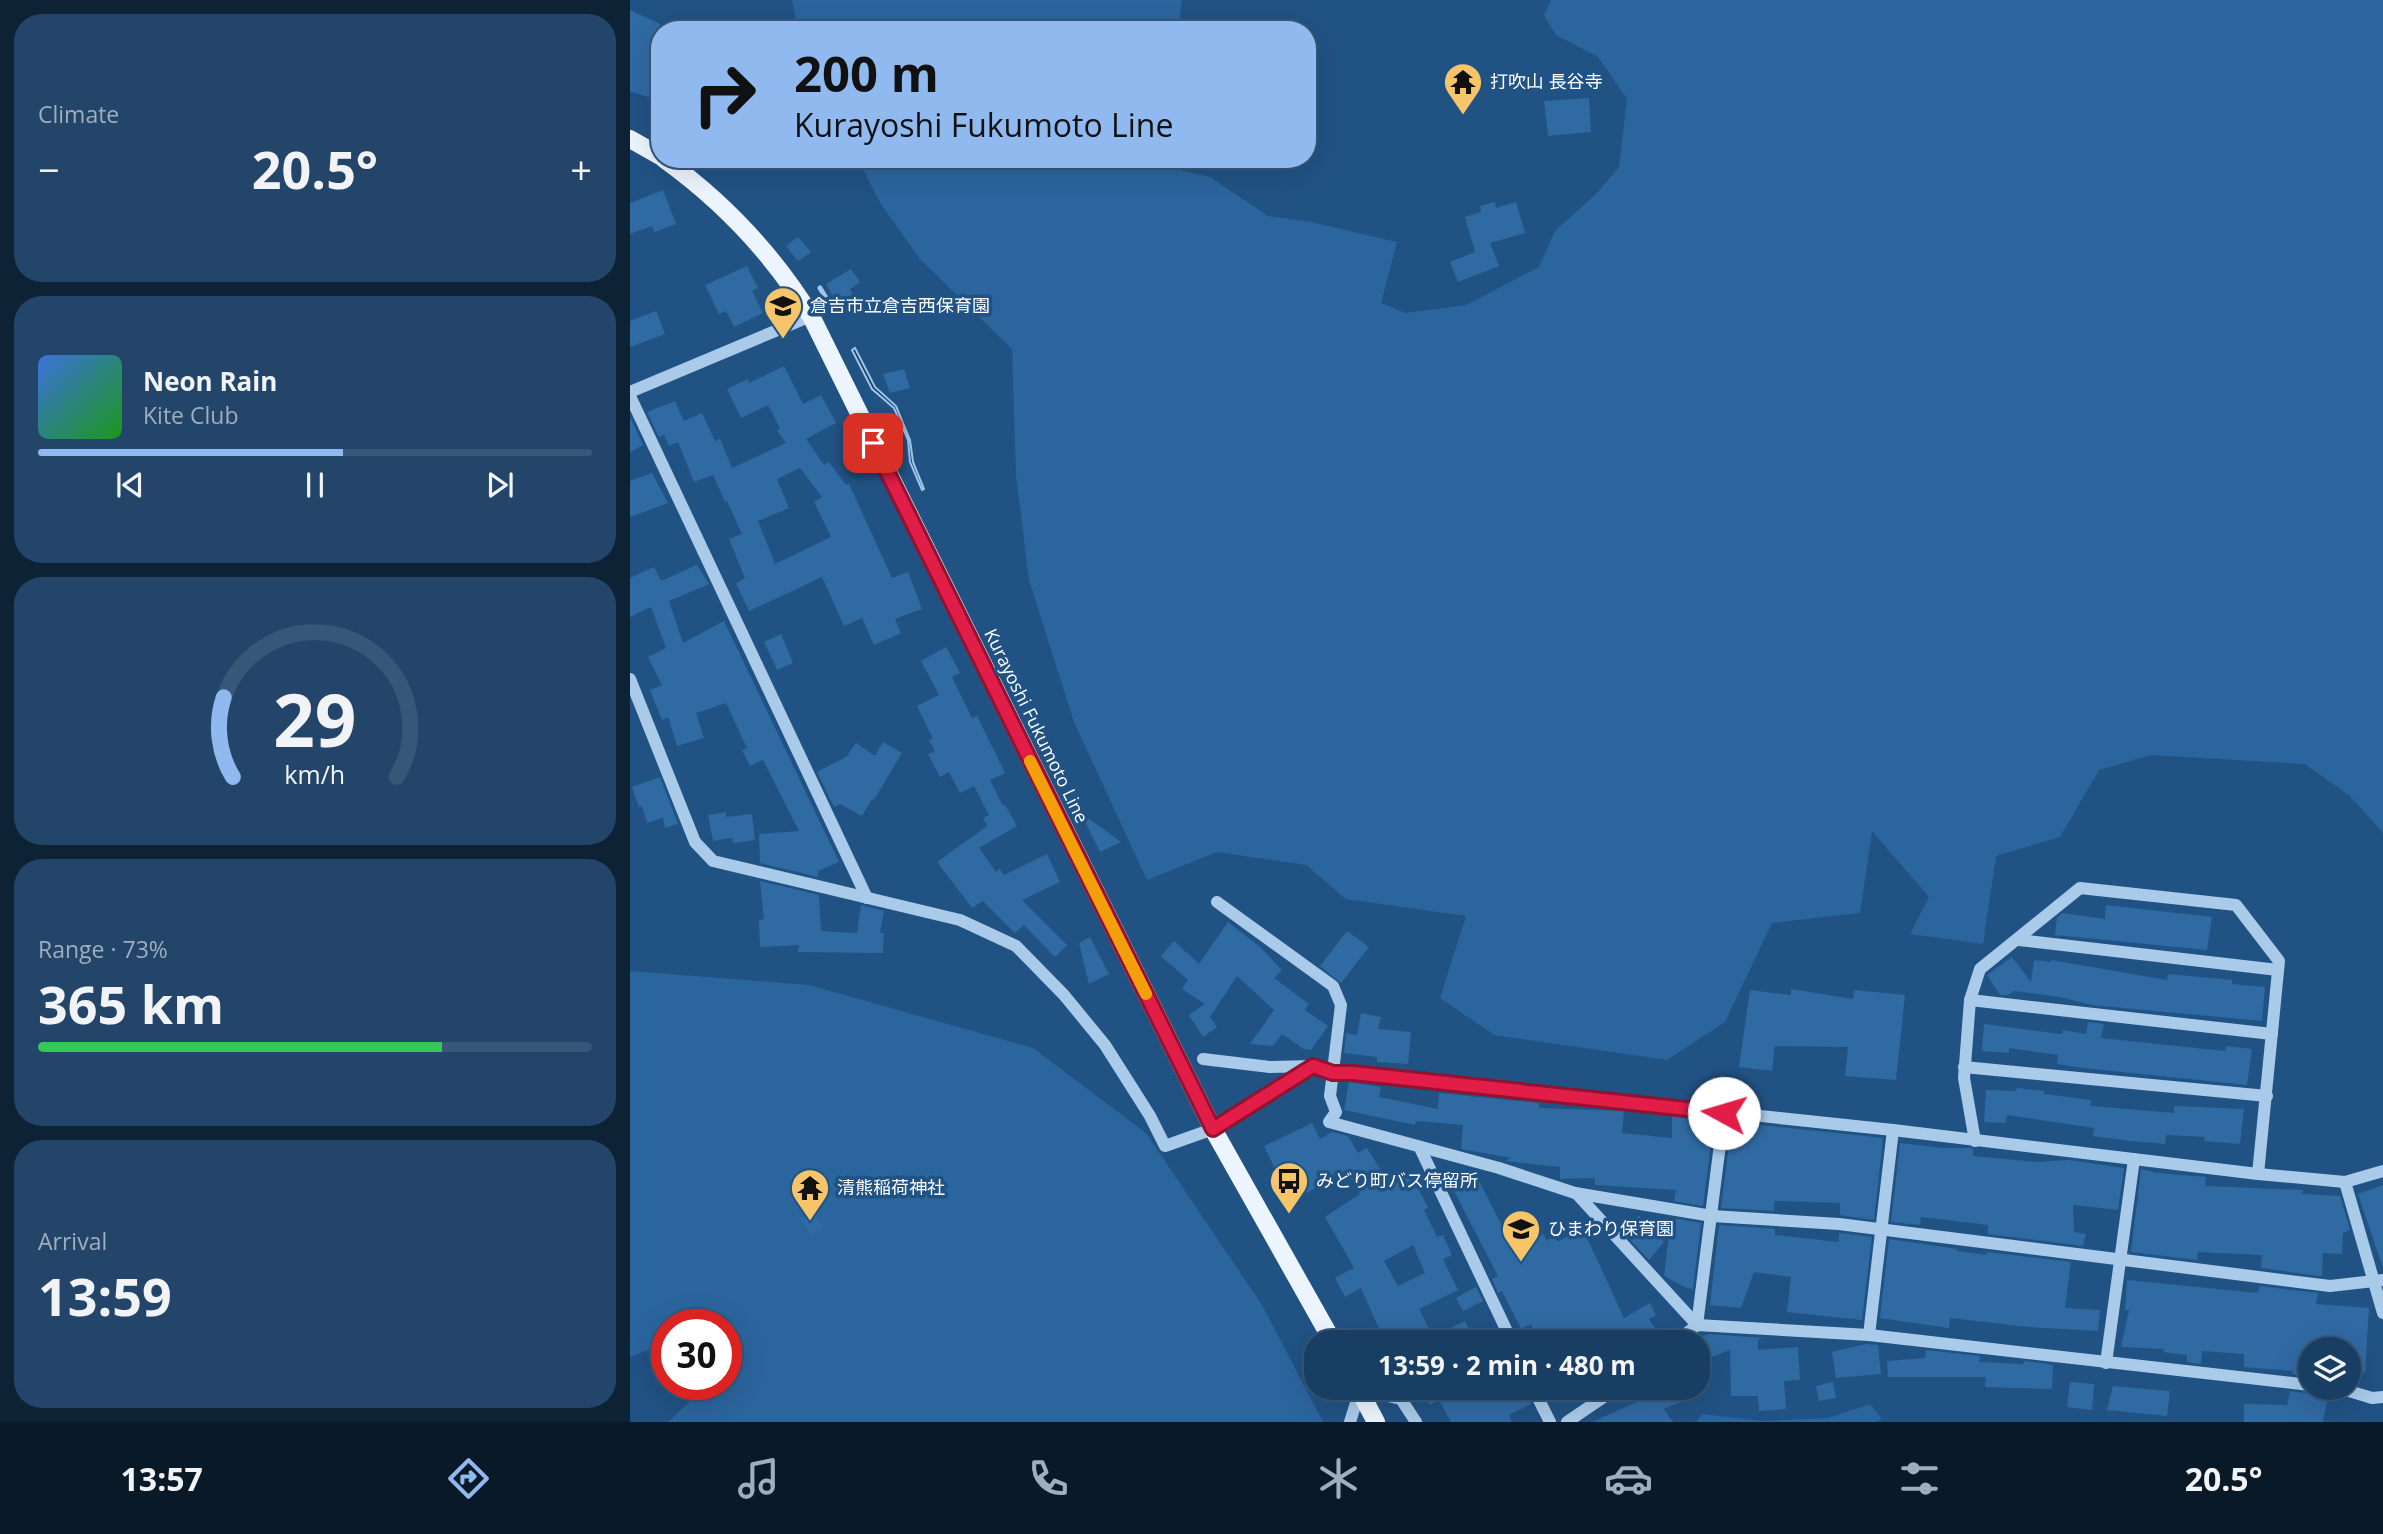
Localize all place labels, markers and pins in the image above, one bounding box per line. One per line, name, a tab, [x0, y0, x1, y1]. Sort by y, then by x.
temple icon: 打吹山 長谷寺	[1442, 61, 1484, 116]
place label: 打吹山 長谷寺	[1490, 69, 1603, 93]
school or university icon: 倉吉市立倉吉西保育園	[762, 285, 804, 340]
place label: 倉吉市立倉吉西保育園	[810, 293, 990, 317]
pin	[843, 413, 903, 473]
bus stop icon: みどり町バス停留所	[1268, 1160, 1310, 1215]
temple icon: 清熊稲荷神社	[789, 1167, 831, 1222]
place label: みどり町バス停留所	[1316, 1168, 1478, 1192]
place label: 清熊稲荷神社	[837, 1175, 945, 1199]
school or university icon: ひまわり保育園	[1500, 1208, 1542, 1263]
place label: ひまわり保育園	[1548, 1216, 1674, 1240]

